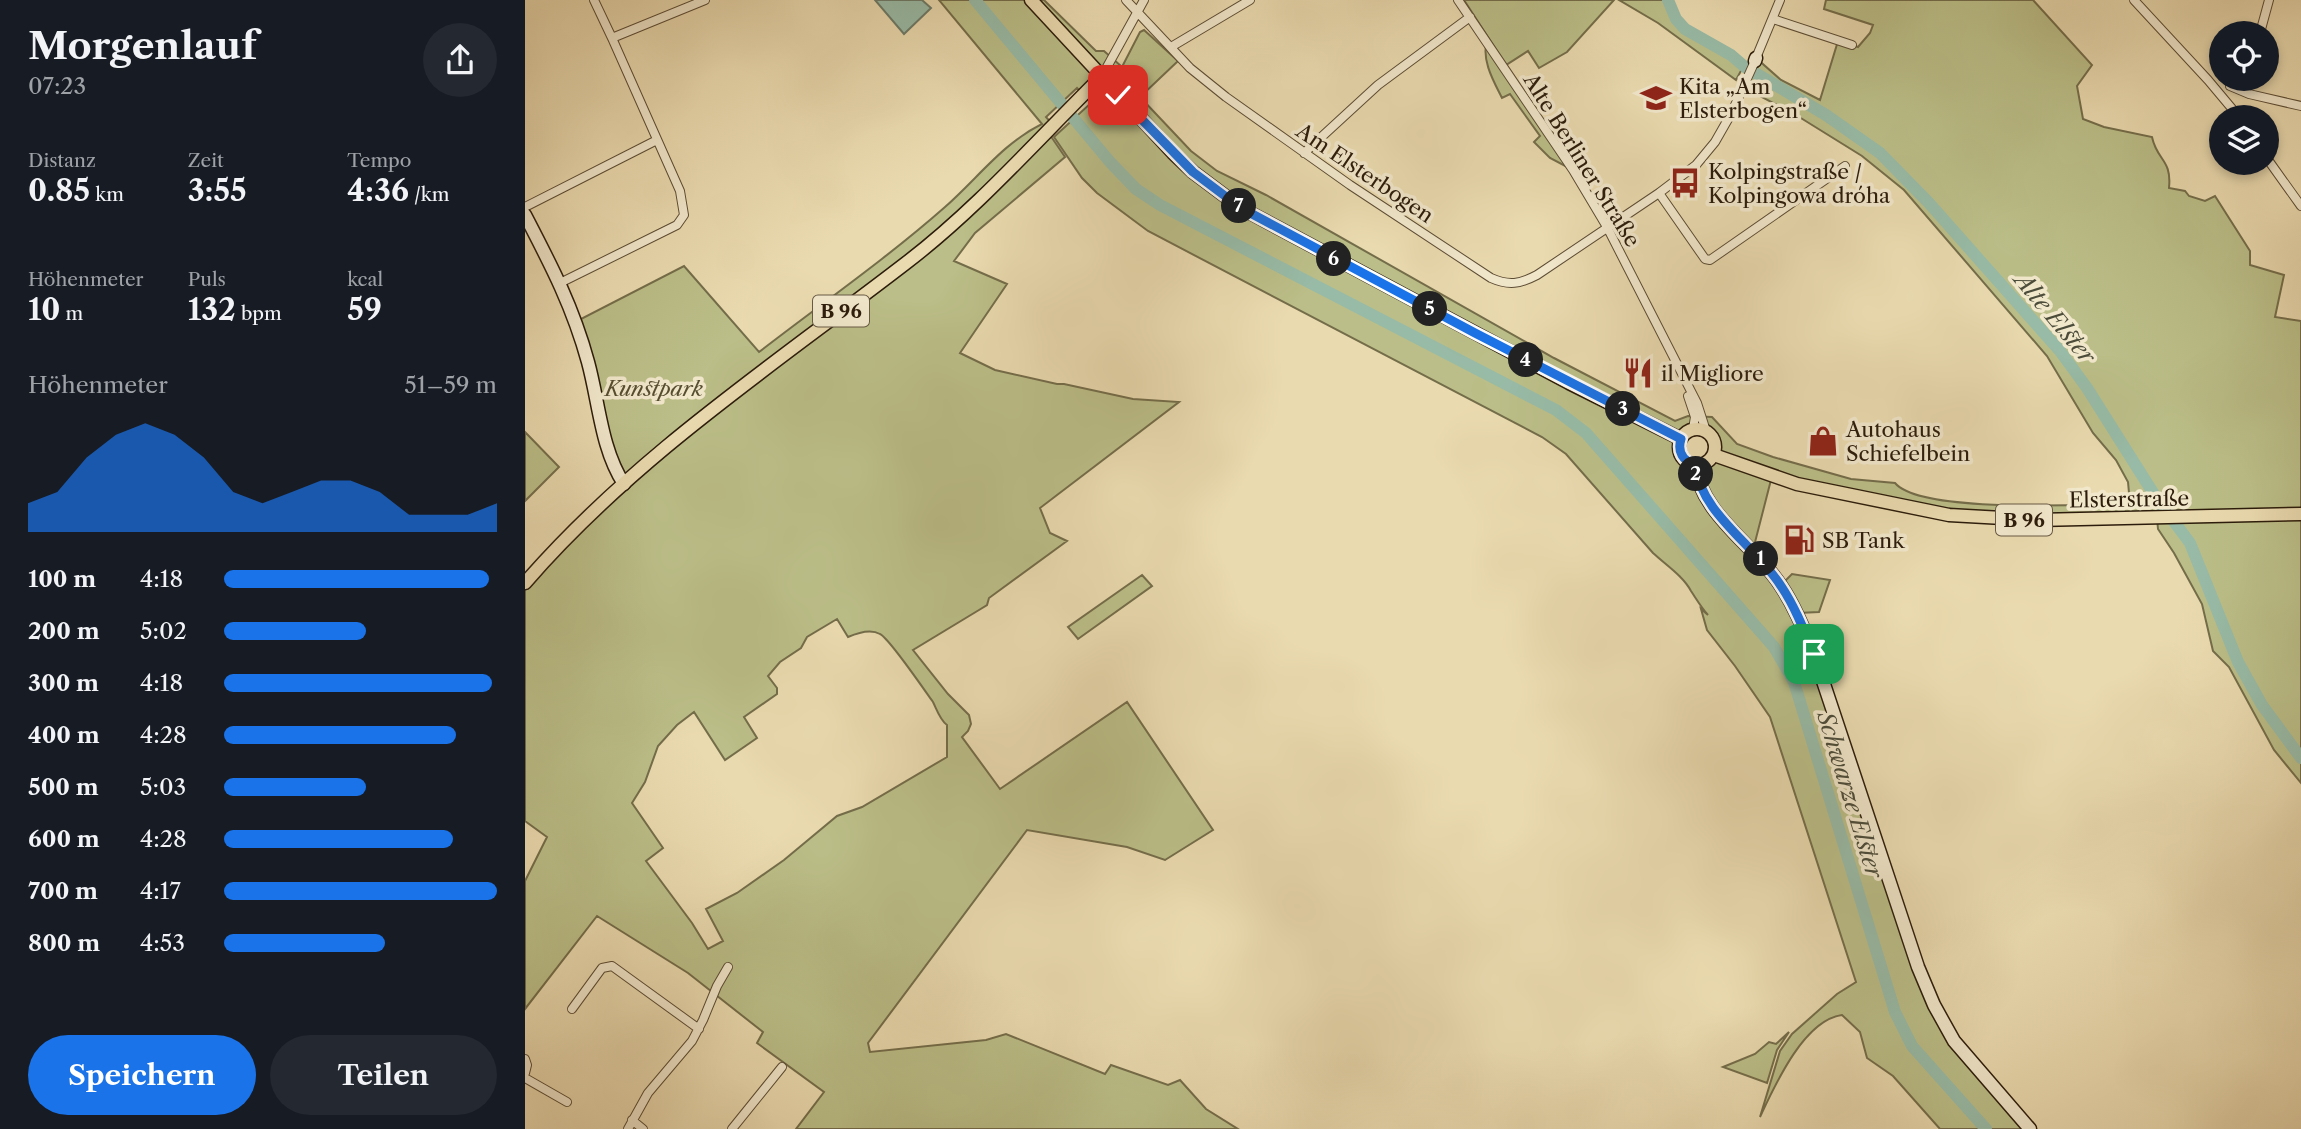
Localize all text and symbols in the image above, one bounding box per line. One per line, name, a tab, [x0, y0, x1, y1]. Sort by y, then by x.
map controls	[2209, 21, 2279, 175]
button: locate	[2209, 21, 2279, 91]
text: Morgenlauf	[28, 22, 257, 69]
button: share	[423, 23, 497, 97]
pin	[1088, 65, 1148, 125]
street label: Alte Berliner Straße	[1518, 68, 1645, 251]
text: 07:23	[28, 72, 86, 100]
place label: Kita „Am Elsterbogen“	[1679, 74, 1807, 123]
icon: check	[1099, 76, 1137, 114]
school or university icon: Kita „Am Elsterbogen“	[1639, 81, 1673, 115]
button: layers	[2209, 105, 2279, 175]
street label: Am Elsterbogen	[1291, 117, 1438, 228]
text: Distanz	[28, 149, 96, 172]
text: Zeit	[188, 149, 224, 172]
text: Tempo	[347, 149, 411, 172]
place label: Kolpingstraße / Kolpingowa dróha	[1708, 159, 1891, 208]
bus stop icon: Kolpingstraße / Kolpingowa dróha	[1668, 166, 1702, 200]
text: 0.85	[28, 172, 90, 209]
text: 3:55	[188, 172, 247, 209]
text: 4:36	[347, 172, 409, 209]
text: km	[90, 183, 124, 206]
text: /km	[409, 183, 449, 206]
pin: 7	[1221, 188, 1257, 224]
text: 7	[1234, 194, 1243, 217]
pin: 6	[1317, 242, 1351, 276]
text: 6	[1328, 247, 1339, 270]
water label: Alte Elster	[2007, 264, 2102, 370]
text: Höhenmeter	[28, 268, 144, 291]
text: Puls	[188, 268, 226, 291]
text: kcal	[347, 268, 383, 291]
text: 10	[28, 291, 60, 328]
text: 132	[188, 291, 236, 328]
text: 59	[347, 291, 382, 328]
pin: 5	[1413, 292, 1447, 326]
road number: B 96	[813, 296, 869, 326]
text: 5	[1424, 297, 1435, 320]
text: m	[60, 302, 83, 325]
text: bpm	[236, 302, 282, 325]
pin: 4	[1509, 342, 1543, 378]
text: 4	[1520, 348, 1531, 371]
restaurant icon: il Migliore	[1621, 356, 1655, 390]
place label: il Migliore	[1661, 361, 1764, 386]
text: Höhenmeter	[28, 371, 168, 399]
text: 51–59 m	[404, 371, 497, 399]
park label: Kunstpark	[603, 376, 703, 401]
pin: 3	[1605, 392, 1641, 426]
text: 3	[1617, 397, 1628, 420]
place label: Autohaus Schiefelbein	[1845, 417, 1970, 466]
shop icon: Autohaus Schiefelbein	[1806, 424, 1840, 458]
pin: 2	[1679, 456, 1713, 491]
text: 2	[1690, 462, 1701, 485]
street label: Elsterstraße	[2069, 485, 2189, 513]
road number: B 96	[1996, 505, 2052, 536]
fuel station icon: SB Tank	[1782, 523, 1816, 557]
place label: SB Tank	[1822, 528, 1905, 553]
pin: 1	[1743, 542, 1779, 576]
text: 1	[1756, 547, 1765, 570]
text: 100 m	[28, 565, 96, 593]
text: 4:18	[140, 565, 183, 593]
text: 200 m	[28, 617, 100, 645]
text: 5:02	[140, 617, 187, 645]
pin	[1784, 624, 1844, 684]
icon: arrive	[1795, 635, 1833, 673]
text: 300 m	[28, 669, 99, 697]
text: 4:18	[140, 669, 183, 697]
water label: Schwarze Elster	[1811, 706, 1889, 883]
text: 400 m	[28, 721, 100, 749]
text: 4:28	[140, 721, 187, 749]
text: 500 m	[28, 773, 99, 801]
text: 5:03	[140, 773, 186, 801]
text: 600 m	[28, 825, 100, 853]
text: 4:28	[140, 825, 187, 853]
text: 700 m	[28, 877, 98, 905]
text: 4:17	[140, 877, 181, 905]
text: 800 m	[28, 929, 100, 957]
text: 4:53	[140, 929, 185, 957]
button: Speichern	[28, 1035, 256, 1115]
button: Teilen	[270, 1035, 497, 1115]

